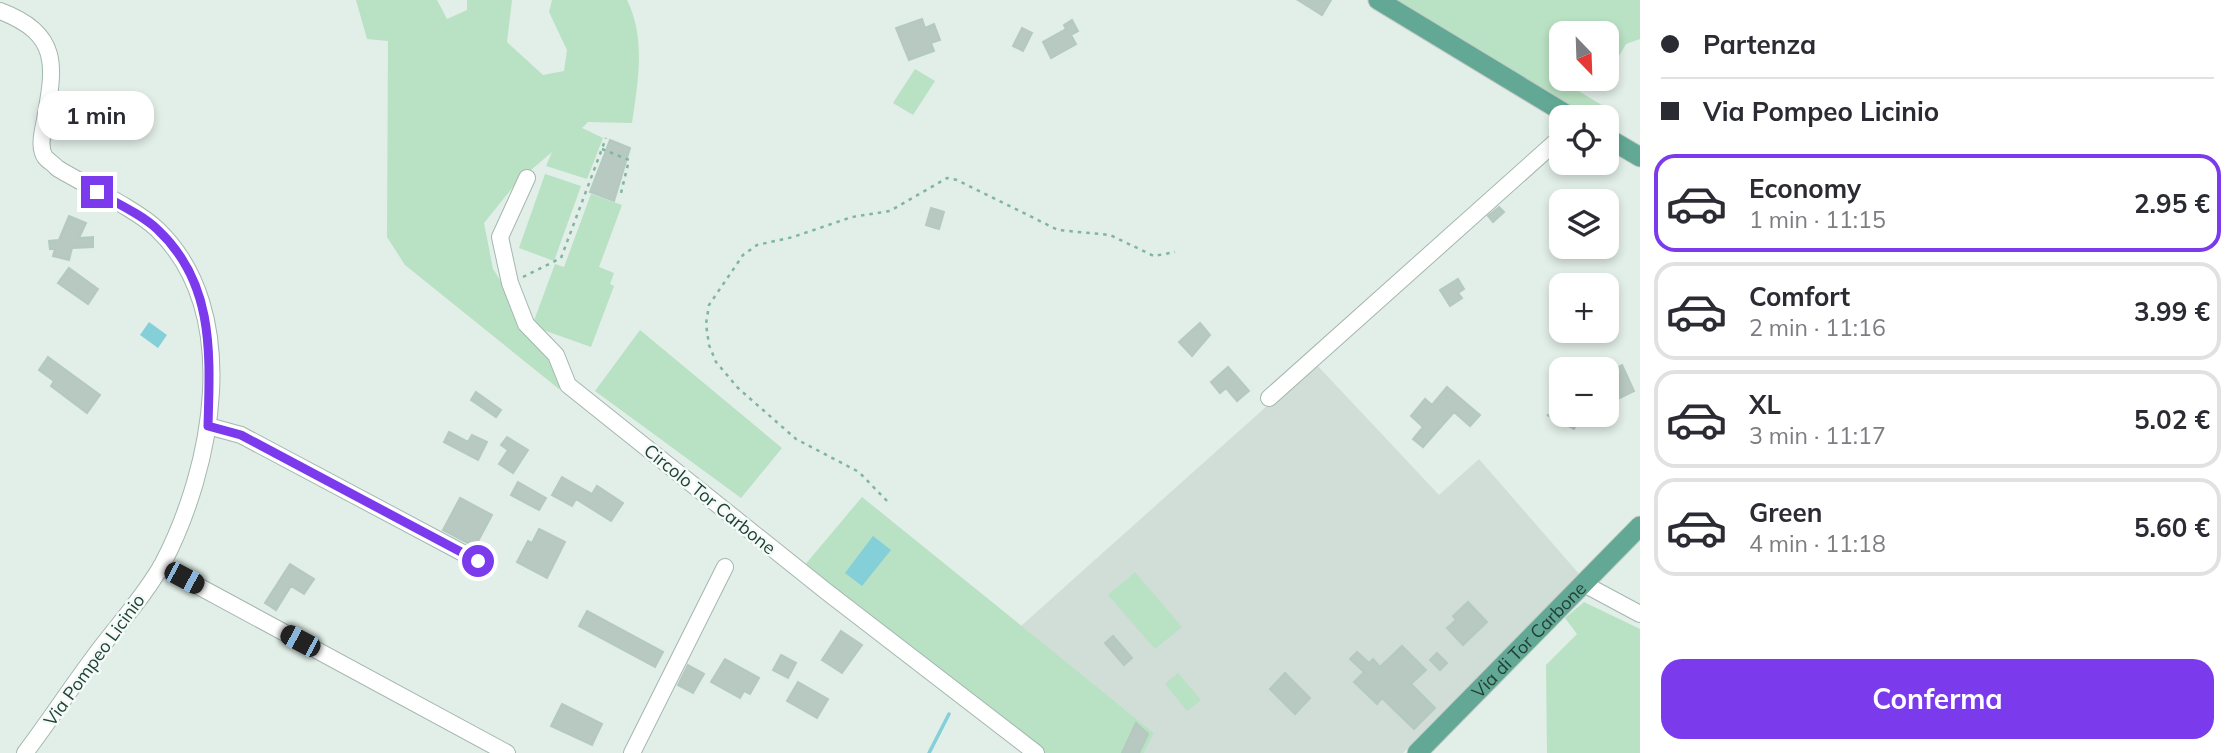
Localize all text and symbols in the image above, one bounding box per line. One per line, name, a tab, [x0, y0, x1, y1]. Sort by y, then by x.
north arrow	[1549, 21, 1619, 91]
map controls	[1549, 21, 1619, 427]
text: Partenza	[1703, 28, 1816, 61]
callout: 1 min	[39, 90, 155, 140]
text: Via Pompeo Licinio	[1703, 95, 1939, 128]
text: 1 min	[66, 101, 126, 130]
button: locate	[1549, 105, 1619, 175]
icon: car	[1665, 172, 1728, 235]
text: Economy	[1749, 172, 1861, 205]
route end	[81, 176, 113, 208]
text: 2.95 €	[2134, 187, 2210, 220]
button: layers	[1549, 189, 1619, 259]
text: 1 min · 11:15	[1749, 205, 1886, 234]
button: +	[1549, 273, 1619, 343]
icon: car	[1665, 280, 1728, 343]
text: Comfort	[1749, 280, 1850, 313]
text: 3.99 €	[2134, 295, 2210, 328]
text: 2 min · 11:16	[1749, 313, 1886, 342]
button: −	[1549, 357, 1619, 427]
icon: car	[1665, 388, 1728, 451]
text: XL	[1749, 388, 1781, 421]
text: 5.02 €	[2134, 403, 2210, 436]
text: 3 min · 11:17	[1749, 421, 1886, 450]
street label: Circolo Tor Carbone	[639, 439, 781, 559]
icon: car	[1665, 496, 1728, 559]
text: Green	[1749, 496, 1822, 529]
text: 5.60 €	[2134, 511, 2210, 544]
text: 4 min · 11:18	[1749, 529, 1886, 558]
route start	[462, 545, 494, 577]
car	[161, 559, 208, 597]
street label: Via di Tor Carbone	[1466, 577, 1591, 703]
street label: Via Pompeo Licinio	[38, 589, 150, 731]
car	[277, 622, 324, 660]
button: Conferma	[1661, 659, 2214, 739]

